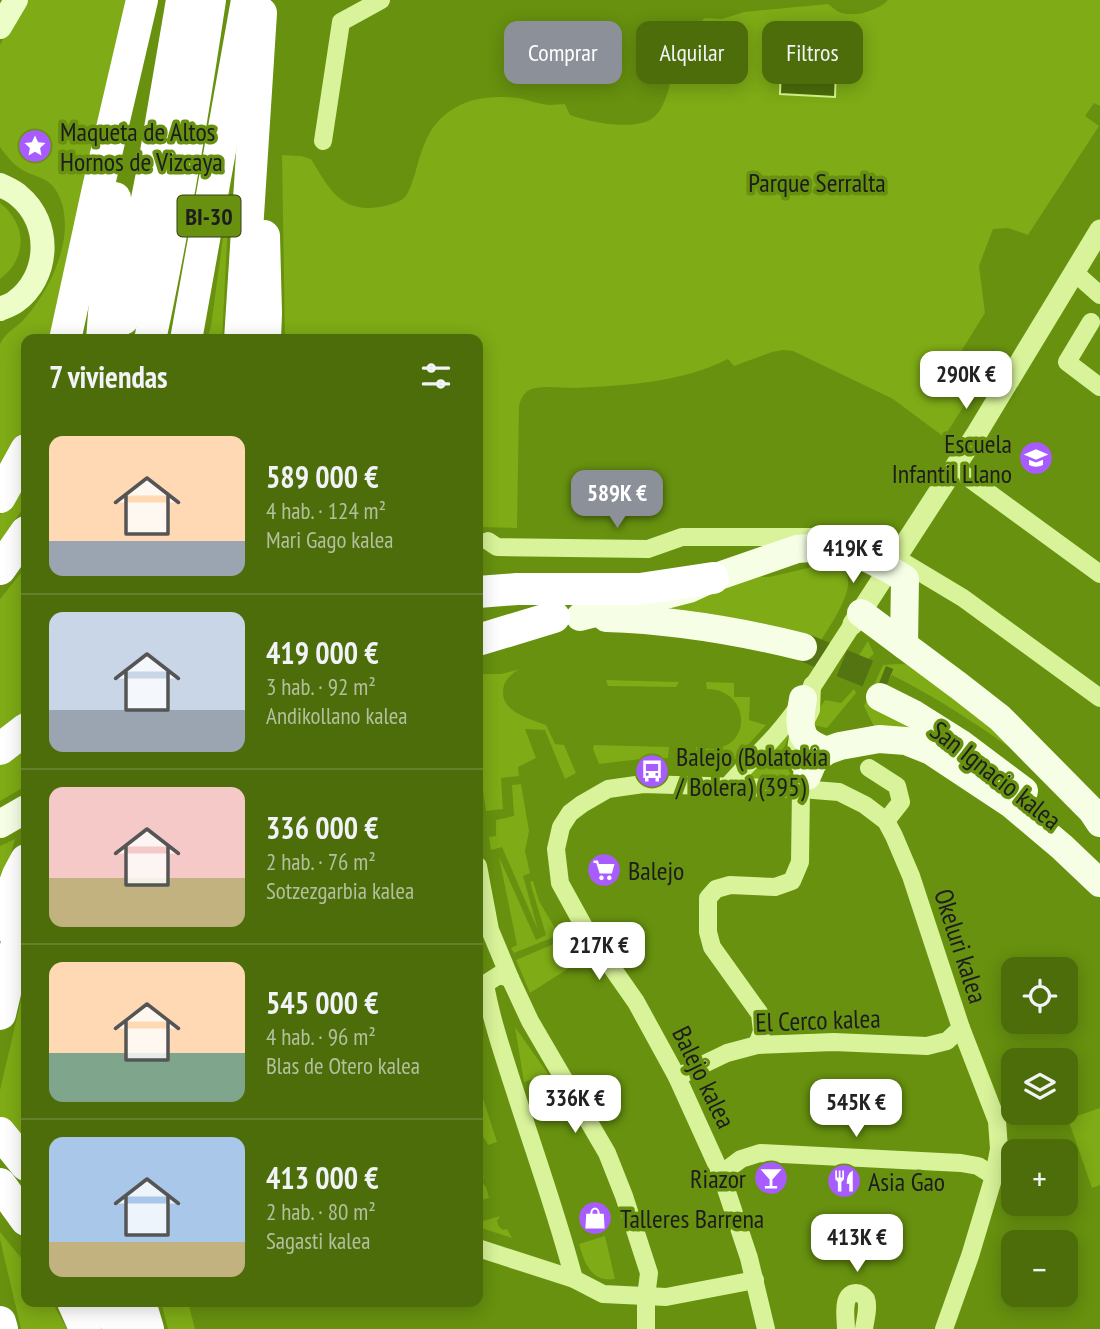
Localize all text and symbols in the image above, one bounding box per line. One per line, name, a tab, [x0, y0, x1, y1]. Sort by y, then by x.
chip: Comprar	[504, 21, 622, 84]
chip: Alquilar	[636, 21, 748, 84]
chip: Filtros	[762, 21, 863, 84]
place label: Maqueta de Altos Hornos de Vizcaya	[60, 115, 223, 178]
place icon: Maqueta de Altos Hornos de Vizcaya	[16, 127, 54, 165]
park label: Parque Serralta	[748, 166, 886, 199]
road number: BI-30	[178, 196, 241, 236]
pin: 290K €	[909, 352, 1023, 411]
text: 7 viviendas	[49, 357, 168, 396]
icon: filters	[417, 357, 455, 395]
text: 290K €	[936, 359, 996, 388]
place label: Escuela Infantil Llano	[892, 427, 1012, 490]
school or university icon: Escuela Infantil Llano	[1017, 439, 1055, 477]
text: 589 000 €	[266, 457, 379, 496]
icon: home	[105, 464, 189, 548]
pin: 589K €	[560, 470, 674, 530]
text: 589K €	[587, 478, 647, 507]
text: 4 hab. · 124 m²	[266, 496, 386, 525]
text: Mari Gago kalea	[266, 525, 393, 554]
pin: 419K €	[796, 526, 910, 585]
text: 419K €	[823, 533, 883, 562]
text: 419 000 €	[266, 633, 379, 672]
icon: home	[105, 640, 189, 724]
text: 3 hab. · 92 m²	[266, 672, 376, 701]
text: Andikollano kalea	[266, 701, 408, 730]
street label: San Ignacio kalea	[924, 714, 1068, 836]
place label: Balejo (Bolatokia / Bolera) (395)	[675, 740, 828, 803]
bus stop icon: Balejo (Bolatokia / Bolera) (395)	[633, 752, 671, 790]
text: 336 000 €	[266, 808, 379, 847]
icon: home	[105, 815, 189, 899]
text: 2 hab. · 76 m²	[266, 847, 376, 876]
supermarket icon: Balejo	[585, 851, 623, 889]
place label: Balejo	[628, 854, 684, 887]
text: Sotzezgarbia kalea	[266, 876, 414, 905]
street label: Okeluri kalea	[927, 885, 995, 1007]
pin: 217K €	[542, 922, 656, 982]
text: 217K €	[569, 930, 629, 959]
map controls	[1001, 957, 1078, 1307]
button: locate	[1001, 957, 1078, 1034]
text: 545 000 €	[266, 983, 379, 1022]
icon: home	[105, 990, 189, 1074]
street label: El Cerco kalea	[755, 1001, 881, 1039]
street label: Balejo kalea	[665, 1021, 743, 1133]
text: 4 hab. · 96 m²	[266, 1022, 376, 1051]
button: layers	[1001, 1048, 1078, 1125]
text: Blas de Otero kalea	[266, 1051, 420, 1080]
pin: 336K €	[518, 1076, 632, 1135]
pin: 545K €	[799, 1080, 913, 1139]
text: 336K €	[545, 1083, 605, 1112]
text: 545K €	[826, 1087, 886, 1116]
button: +	[1001, 1139, 1078, 1216]
text: 413 000 €	[266, 1158, 379, 1197]
bar icon: Riazor	[752, 1159, 790, 1197]
place label: Riazor	[690, 1162, 746, 1195]
restaurant icon: Asia Gao	[825, 1162, 863, 1200]
icon: home	[105, 1165, 189, 1249]
place label: Asia Gao	[868, 1165, 945, 1198]
text: 2 hab. · 80 m²	[266, 1197, 376, 1226]
shop icon: Talleres Barrena	[576, 1199, 614, 1237]
place label: Talleres Barrena	[620, 1202, 764, 1235]
pin: 413K €	[800, 1214, 914, 1274]
text: 413K €	[827, 1222, 887, 1251]
text: Sagasti kalea	[266, 1226, 370, 1255]
button: −	[1001, 1230, 1078, 1307]

